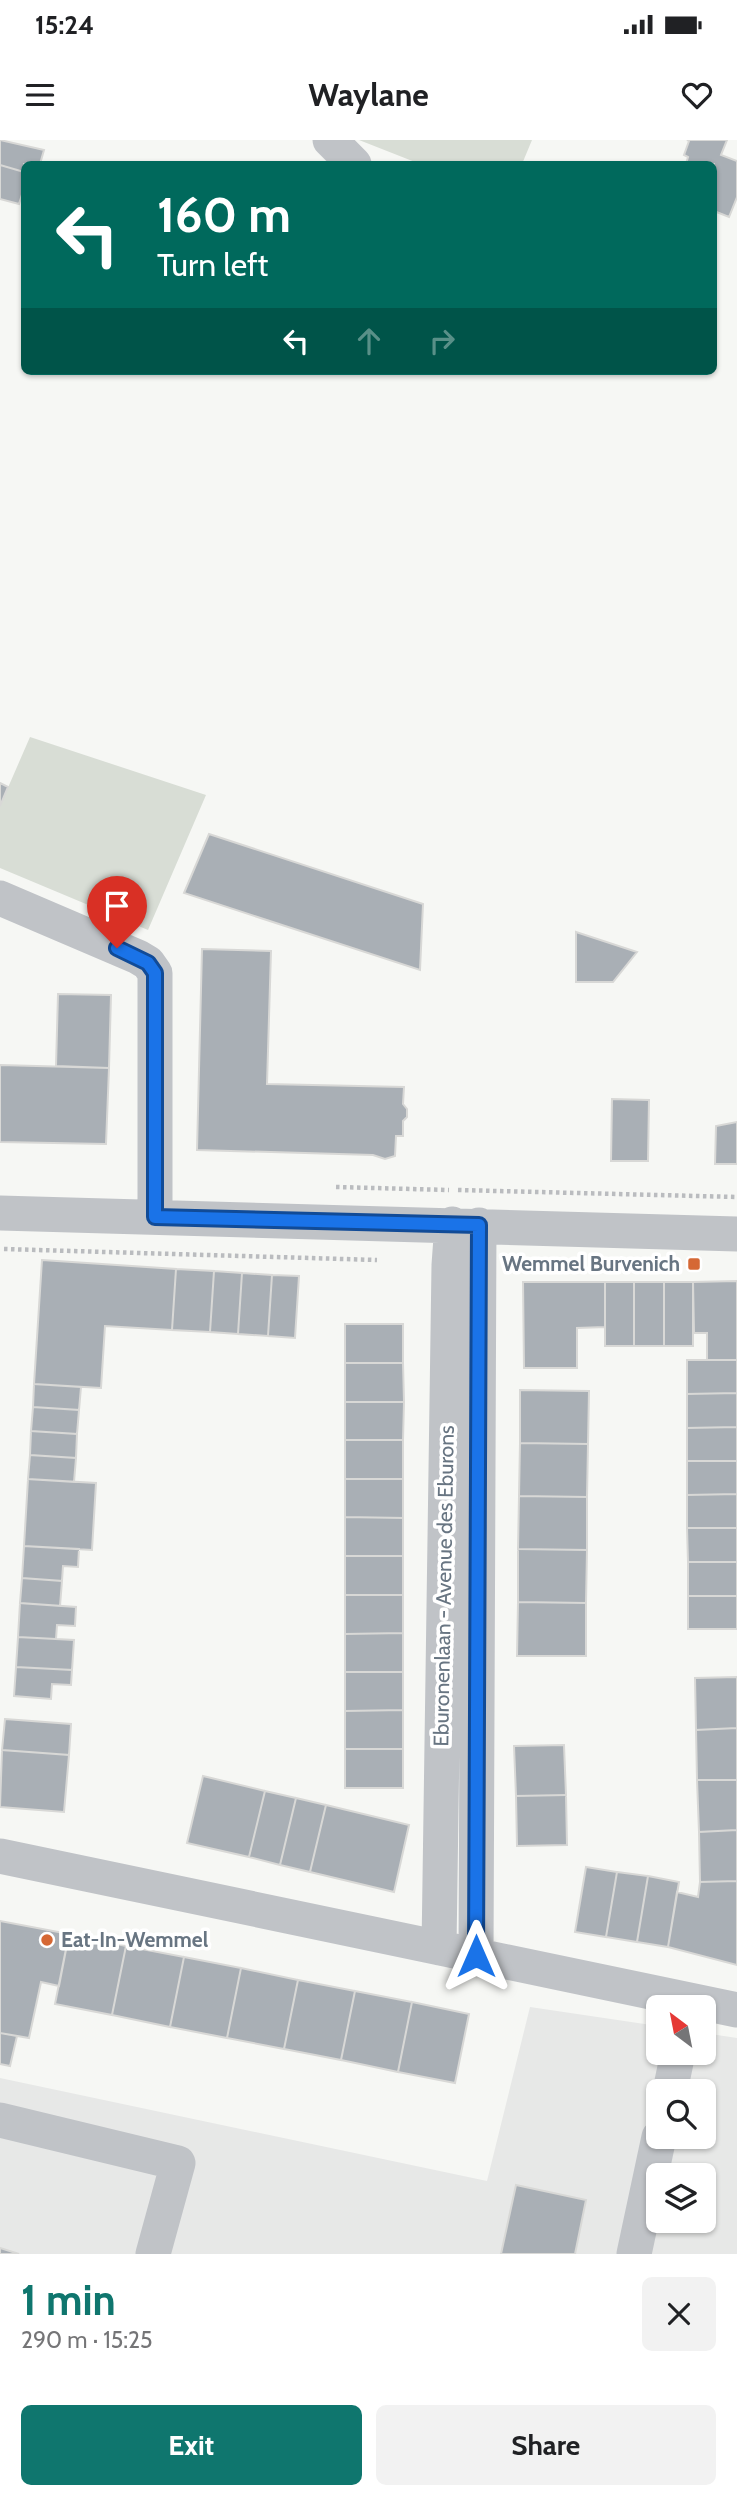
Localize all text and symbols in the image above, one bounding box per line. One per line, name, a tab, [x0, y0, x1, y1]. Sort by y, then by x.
text: 15:24	[35, 9, 94, 41]
text: Waylane	[308, 75, 429, 114]
icon: menu	[21, 76, 59, 114]
icon: heart	[678, 76, 716, 114]
text: 160 m	[157, 185, 291, 244]
icon: left	[42, 189, 133, 280]
text: Turn left	[157, 245, 268, 284]
icon: left	[277, 322, 315, 360]
icon: ahead	[350, 322, 388, 360]
icon: right	[423, 322, 461, 360]
pin	[87, 876, 147, 948]
icon: arrive	[98, 887, 136, 925]
place label: Wemmel Burvenich	[502, 1251, 680, 1276]
marker: Wemmel Burvenich	[686, 1256, 702, 1272]
street label: Eburonenlaan - Avenue des Eburons	[428, 1425, 459, 1747]
position arrow	[439, 1919, 513, 1993]
place label: Eat-In-Wemmel	[61, 1927, 209, 1952]
marker: Eat-In-Wemmel	[39, 1932, 55, 1948]
north arrow	[646, 1995, 716, 2065]
map controls	[646, 1995, 716, 2233]
button: search	[646, 2079, 716, 2149]
button: layers	[646, 2163, 716, 2233]
text: 1 min	[21, 2274, 116, 2326]
button: close	[642, 2277, 716, 2351]
text: 290 m · 15:25	[21, 2326, 153, 2354]
button: Exit	[21, 2405, 362, 2485]
button: Share	[376, 2405, 716, 2485]

